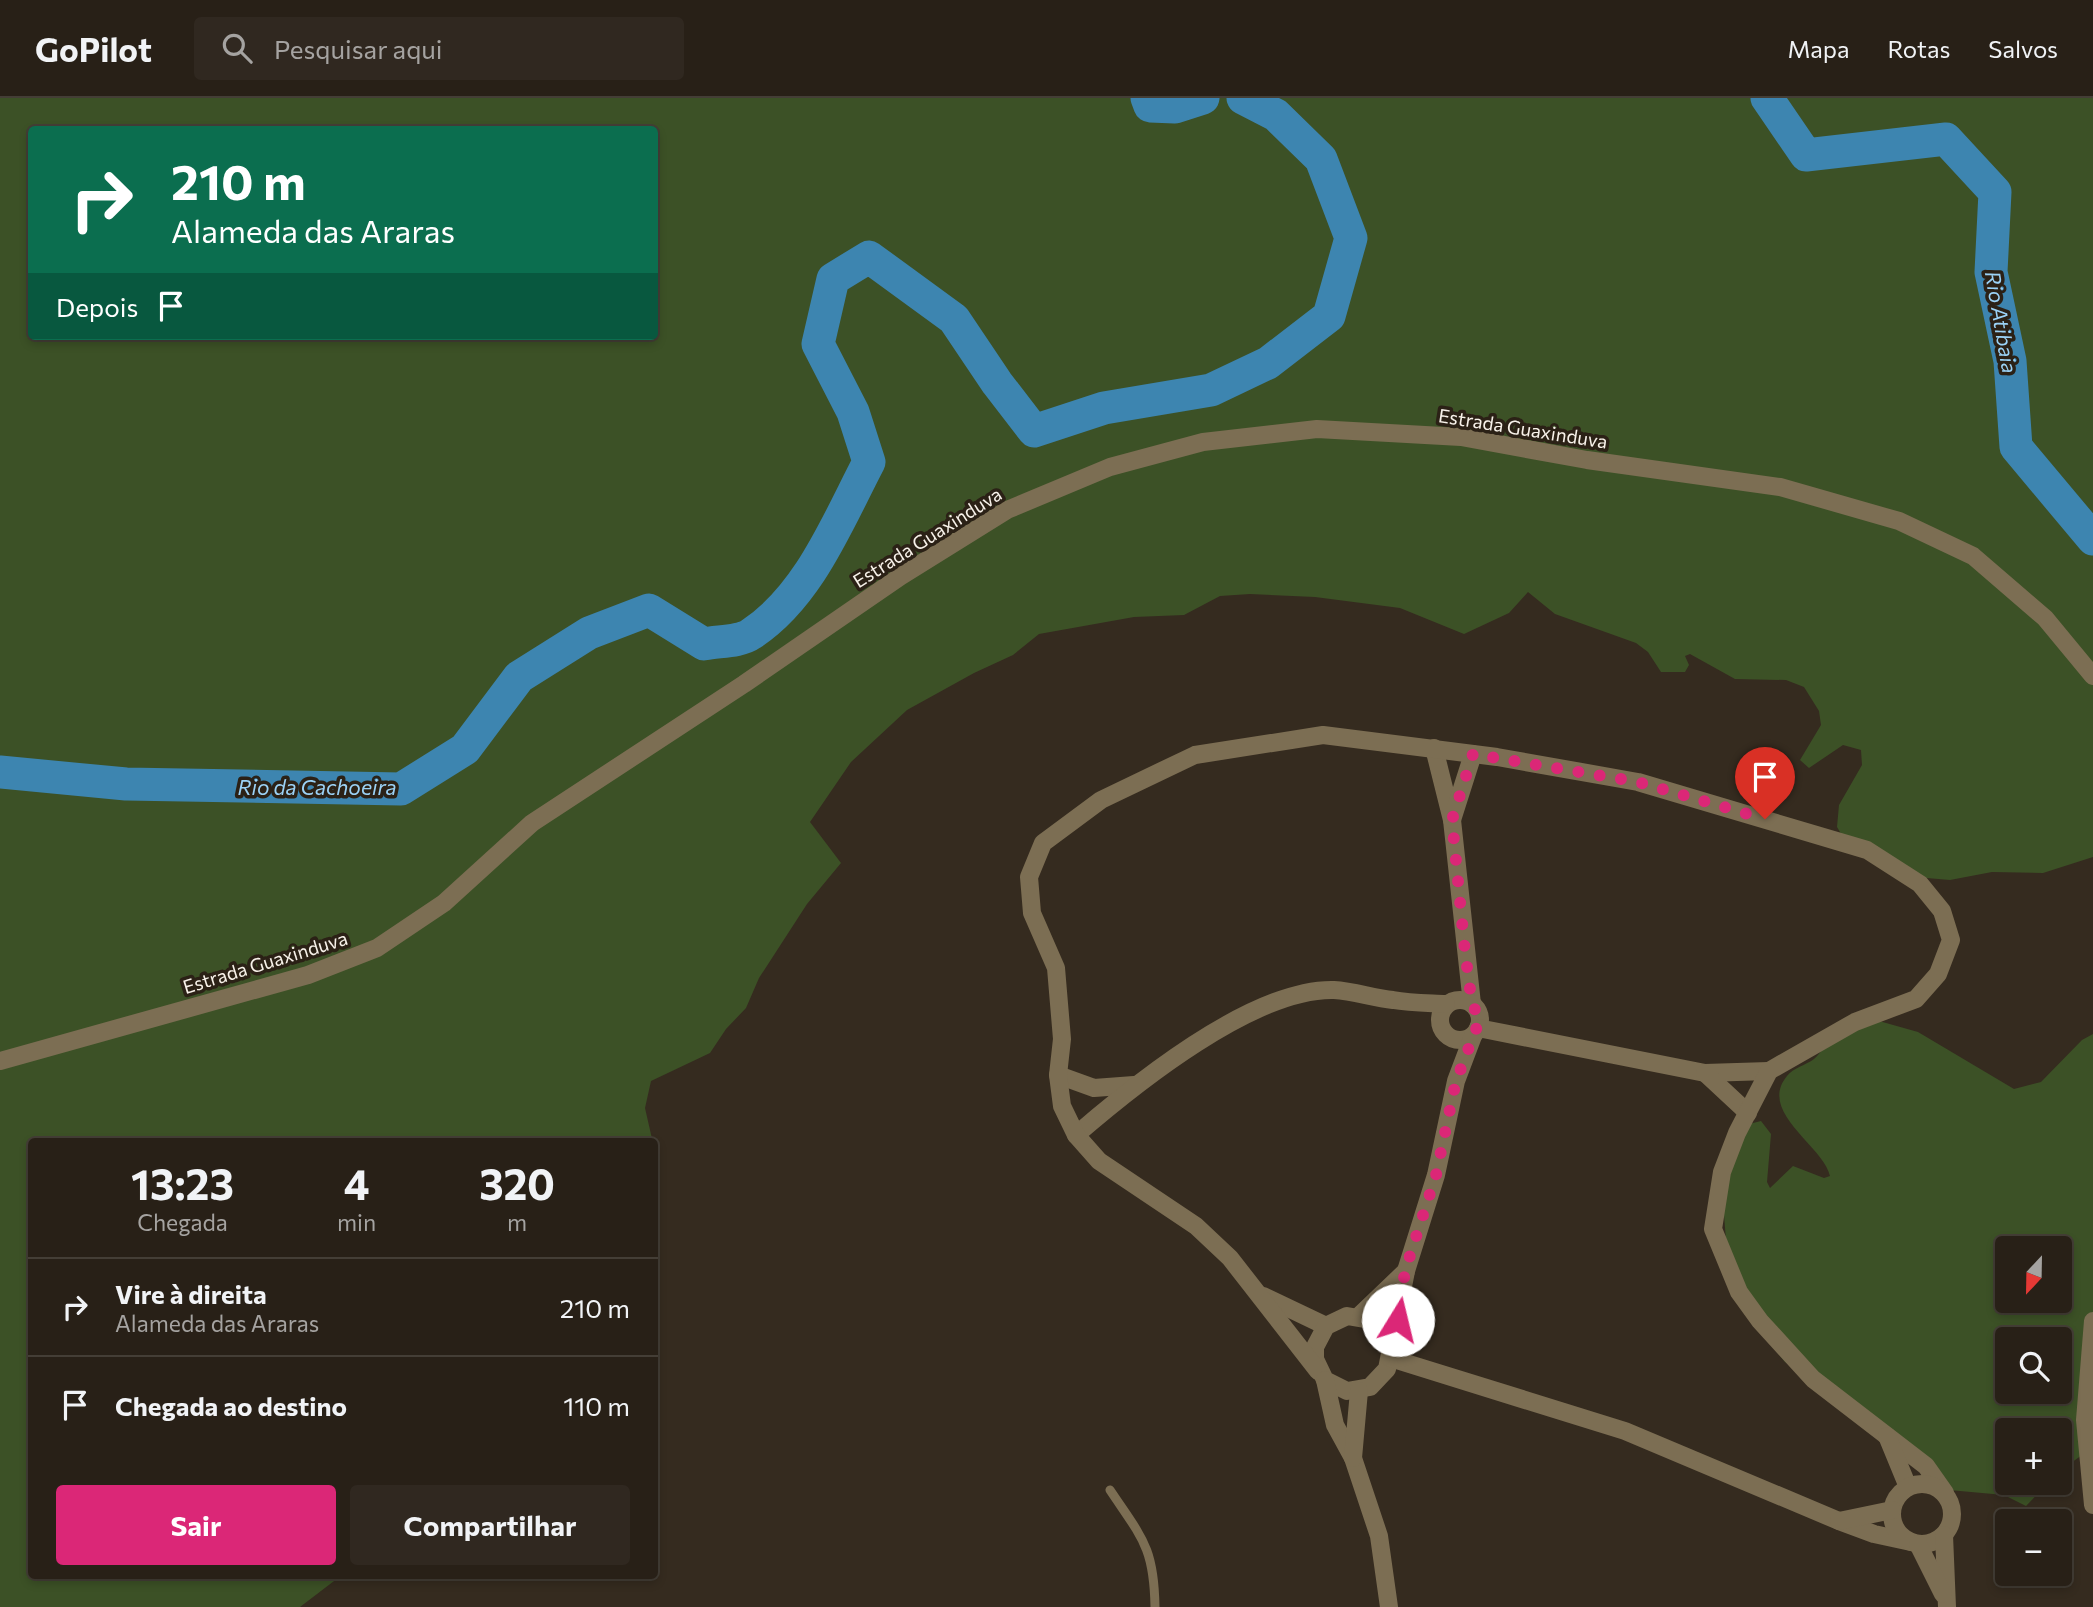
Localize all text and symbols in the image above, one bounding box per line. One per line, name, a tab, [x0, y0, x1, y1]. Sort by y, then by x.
search box	[194, 17, 684, 80]
text: GoPilot	[35, 28, 152, 69]
icon: search	[218, 29, 256, 67]
text: Pesquisar aqui	[274, 33, 443, 64]
text: Mapa	[1788, 34, 1850, 63]
text: Rotas	[1888, 34, 1950, 63]
text: Salvos	[1988, 34, 2058, 63]
text: 210 m	[171, 150, 306, 210]
icon: right	[56, 154, 147, 245]
text: Alameda das Araras	[171, 210, 455, 250]
water label: Rio Atibaia	[1981, 269, 2023, 375]
icon: arrive	[152, 287, 190, 325]
text: Depois	[56, 291, 138, 322]
street label: Estrada Guaxinduva	[1437, 403, 1609, 453]
street label: Estrada Guaxinduva	[848, 482, 1006, 592]
pin	[1735, 747, 1795, 819]
icon: arrive	[1746, 758, 1784, 796]
water label: Rio da Cachoeira	[237, 774, 397, 799]
street label: Estrada Guaxinduva	[180, 926, 350, 998]
text: 13:23	[131, 1157, 234, 1209]
text: 4	[344, 1157, 369, 1209]
text: 320	[479, 1157, 555, 1209]
text: Chegada	[137, 1208, 228, 1236]
text: min	[337, 1208, 376, 1236]
text: m	[507, 1208, 527, 1236]
north arrow	[1995, 1236, 2072, 1312]
map controls	[1995, 1236, 2072, 1586]
text: Vire à direita	[115, 1278, 267, 1309]
position arrow	[1361, 1283, 1435, 1357]
icon: right	[56, 1288, 94, 1326]
text: 210 m	[560, 1292, 630, 1323]
text: Alameda das Araras	[115, 1309, 319, 1337]
button: search	[1995, 1327, 2072, 1404]
icon: arrive	[56, 1386, 94, 1424]
text: Chegada ao destino	[115, 1390, 347, 1421]
text: 110 m	[563, 1390, 630, 1421]
button: +	[1995, 1418, 2072, 1495]
button: Sair	[56, 1485, 336, 1565]
button: Compartilhar	[350, 1485, 630, 1565]
button: −	[1995, 1509, 2072, 1586]

